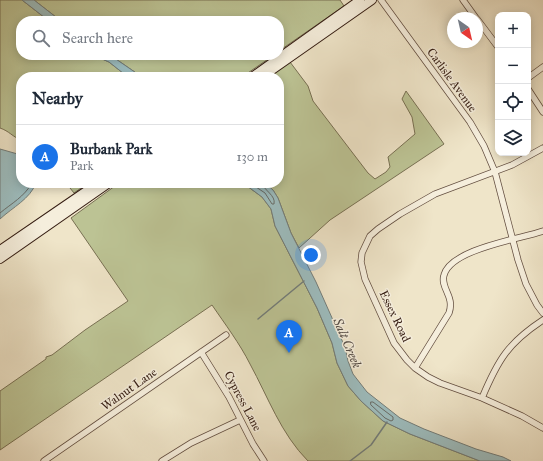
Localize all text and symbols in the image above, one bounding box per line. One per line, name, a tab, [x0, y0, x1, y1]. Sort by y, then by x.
north arrow	[447, 12, 483, 48]
map controls	[495, 12, 531, 156]
button: +	[495, 12, 531, 48]
search box	[16, 16, 284, 60]
icon: search	[30, 27, 52, 49]
text: Search here	[62, 29, 133, 47]
street label: Carlisle Avenue	[424, 45, 480, 115]
button: −	[495, 48, 531, 84]
button: locate	[495, 84, 531, 120]
text: Nearby	[32, 88, 83, 109]
button: layers	[495, 120, 531, 156]
text: Burbank Park	[70, 140, 153, 158]
text: A	[41, 149, 49, 165]
text: 130 m	[236, 149, 268, 165]
text: Park	[70, 158, 94, 174]
your location	[301, 245, 321, 265]
street label: Essex Road	[376, 288, 414, 344]
water label: Salt Creek	[329, 315, 365, 371]
pin: A	[276, 320, 302, 353]
street label: Walnut Lane	[99, 365, 159, 413]
street label: Cypress Lane	[221, 369, 265, 433]

